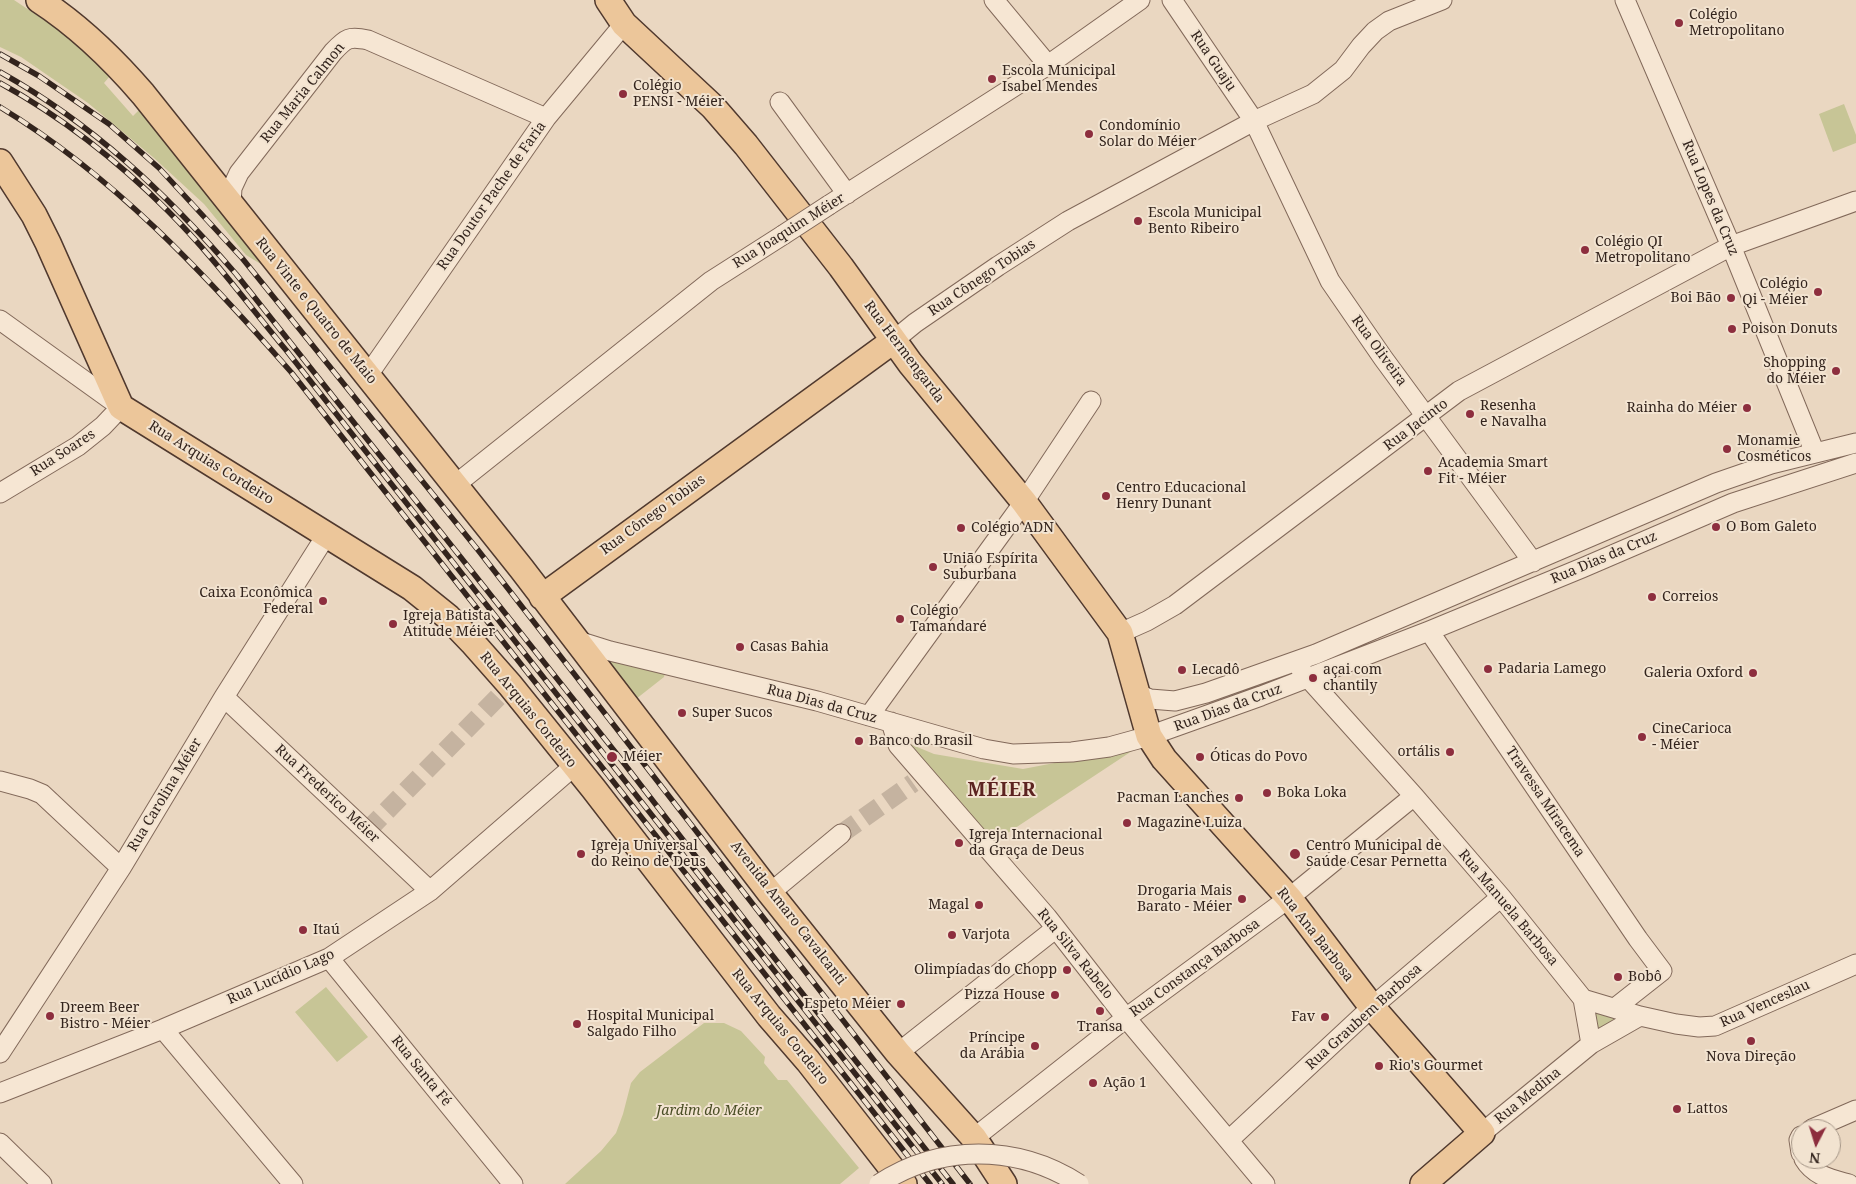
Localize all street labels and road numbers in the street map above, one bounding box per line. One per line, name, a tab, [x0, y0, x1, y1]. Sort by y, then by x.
street label: Rua Guaju	[1187, 28, 1239, 94]
street label: Rua Maria Calmon	[257, 39, 349, 147]
street label: Rua Doutor Pache de Faria	[434, 118, 550, 274]
street label: Rua Lopes da Cruz	[1678, 138, 1742, 258]
street label: Rua Joaquim Méier	[730, 190, 848, 272]
street label: Rua Vinte e Quatro de Maio	[252, 234, 380, 388]
street label: Rua Cônego Tobias	[925, 236, 1039, 320]
street label: Rua Hermengarda	[860, 298, 948, 406]
street label: Rua Oliveira	[1348, 312, 1410, 390]
street label: Rua Jacinto	[1381, 395, 1451, 455]
street label: Rua Arquias Cordeiro	[145, 418, 277, 508]
street label: Rua Soares	[28, 426, 98, 480]
street label: Rua Cônego Tobias	[597, 471, 709, 559]
street label: Rua Dias da Cruz	[1549, 528, 1659, 588]
street label: Rua Arquias Cordeiro	[476, 649, 580, 771]
street label: Rua Dias da Cruz	[765, 681, 879, 727]
street label: Rua Dias da Cruz	[1172, 681, 1284, 735]
street label: Rua Carolina Méier	[125, 735, 205, 855]
street label: Rua Frederico Méier	[271, 741, 383, 847]
street label: Travessa Miracema	[1502, 743, 1588, 861]
street label: Avenida Amaro Cavalcanti	[727, 838, 849, 988]
street label: Rua Manuela Barbosa	[1455, 847, 1561, 969]
street label: Rua Ana Barbosa	[1273, 885, 1357, 985]
street label: Rua Silva Rabelo	[1033, 905, 1117, 1003]
street label: Rua Constança Barbosa	[1127, 915, 1263, 1021]
street label: Rua Lucídio Lago	[225, 946, 337, 1008]
street label: Rua Graubem Barbosa	[1303, 961, 1425, 1073]
street label: Rua Arquias Cordeiro	[728, 966, 832, 1088]
street label: Rua Venceslau	[1717, 977, 1813, 1031]
street label: Rua Santa Fé	[387, 1032, 455, 1110]
street label: Rua Medina	[1492, 1064, 1564, 1128]

